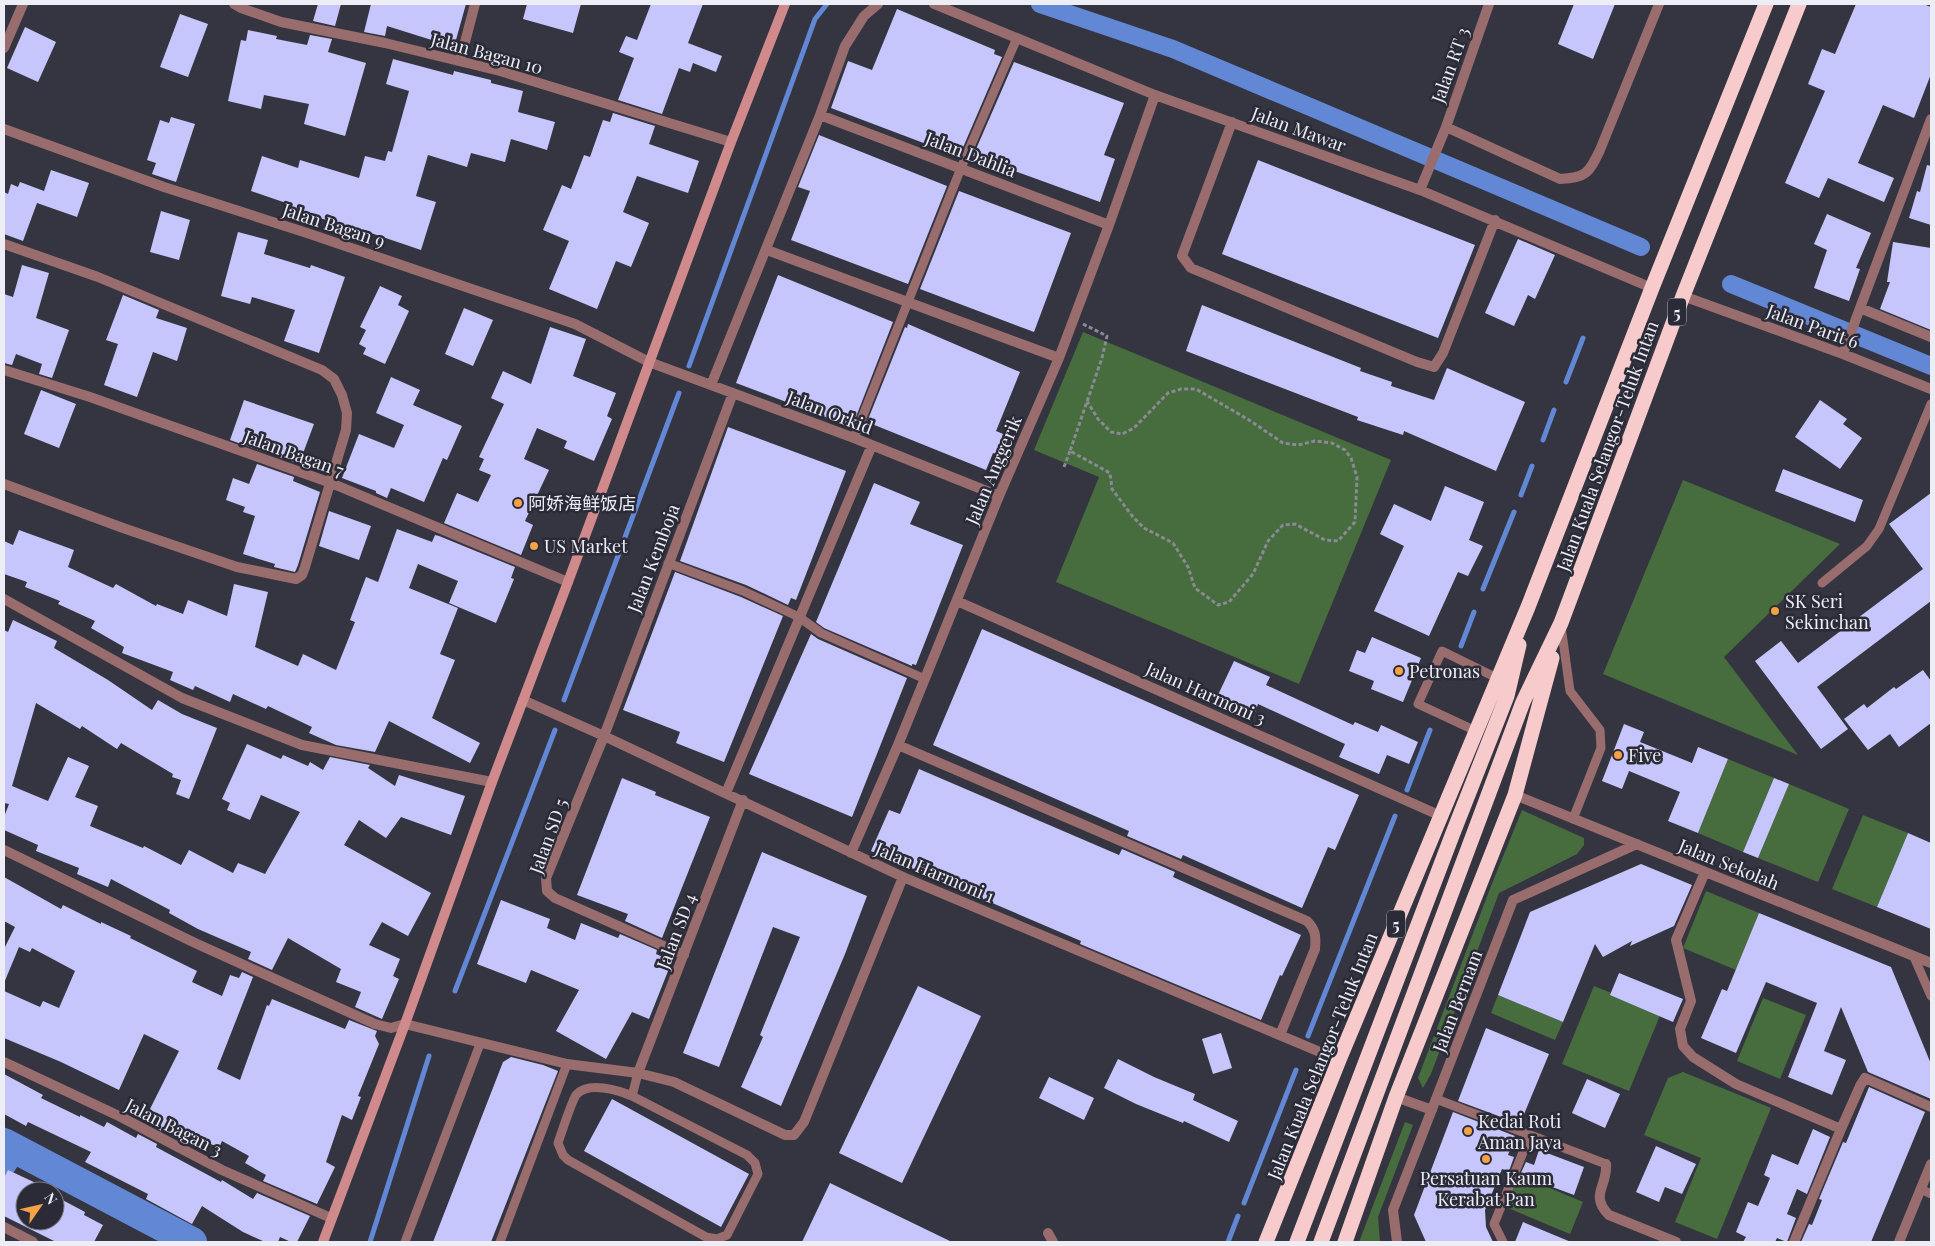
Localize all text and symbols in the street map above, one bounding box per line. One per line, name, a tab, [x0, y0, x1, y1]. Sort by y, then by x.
street label: Jalan RT 3	[1425, 24, 1475, 107]
street label: Jalan Bagan 10	[427, 26, 546, 79]
street label: Jalan Mawar	[1247, 100, 1350, 157]
street label: Jalan Dahlia	[921, 125, 1020, 182]
street label: Jalan Bagan 9	[279, 197, 388, 253]
road number: 5	[1668, 298, 1686, 326]
street label: Jalan Parit 6	[1763, 298, 1862, 354]
street label: Jalan Kuala Selangor-Teluk Intan	[1550, 317, 1664, 575]
street label: Jalan Orkid	[783, 384, 877, 440]
street label: Jalan Anggerik	[959, 412, 1027, 529]
street label: Jalan Bagan 7	[240, 423, 348, 482]
place label: 阿娇海鲜饭店	[528, 491, 636, 515]
marker: 阿娇海鲜饭店	[512, 497, 524, 509]
street label: Jalan Kemboja	[621, 500, 685, 617]
place label: US Market	[544, 534, 628, 558]
marker: US Market	[528, 540, 540, 552]
place label: SK Seri Sekinchan	[1785, 589, 1869, 634]
marker: SK Seri Sekinchan	[1769, 605, 1781, 617]
street label: Jalan Harmoni 3	[1141, 655, 1270, 730]
place label: Petronas	[1409, 659, 1480, 683]
marker: Petronas	[1393, 665, 1405, 677]
place label: Five	[1628, 743, 1661, 767]
marker: Five	[1612, 749, 1624, 761]
street label: Jalan SD 5	[523, 795, 573, 878]
street label: Jalan Sekolah	[1674, 833, 1783, 895]
street label: Jalan Harmoni 1	[871, 836, 999, 908]
street label: Jalan SD 4	[650, 890, 701, 973]
road number: 5	[1387, 911, 1405, 938]
street label: Jalan Kuala Selangor-Teluk Intan	[1261, 929, 1383, 1184]
street label: Jalan Bernam	[1426, 946, 1488, 1057]
street label: Jalan Bagan 3	[121, 1092, 226, 1162]
place label: Kedai Roti Aman Jaya	[1477, 1109, 1562, 1154]
marker: Kedai Roti Aman Jaya	[1462, 1125, 1474, 1137]
marker: Persatuan Kaum Kerabat Pan	[1480, 1153, 1492, 1165]
place label: Persatuan Kaum Kerabat Pan	[1420, 1166, 1552, 1211]
north arrow	[15, 1181, 65, 1231]
text: N	[40, 1189, 62, 1208]

